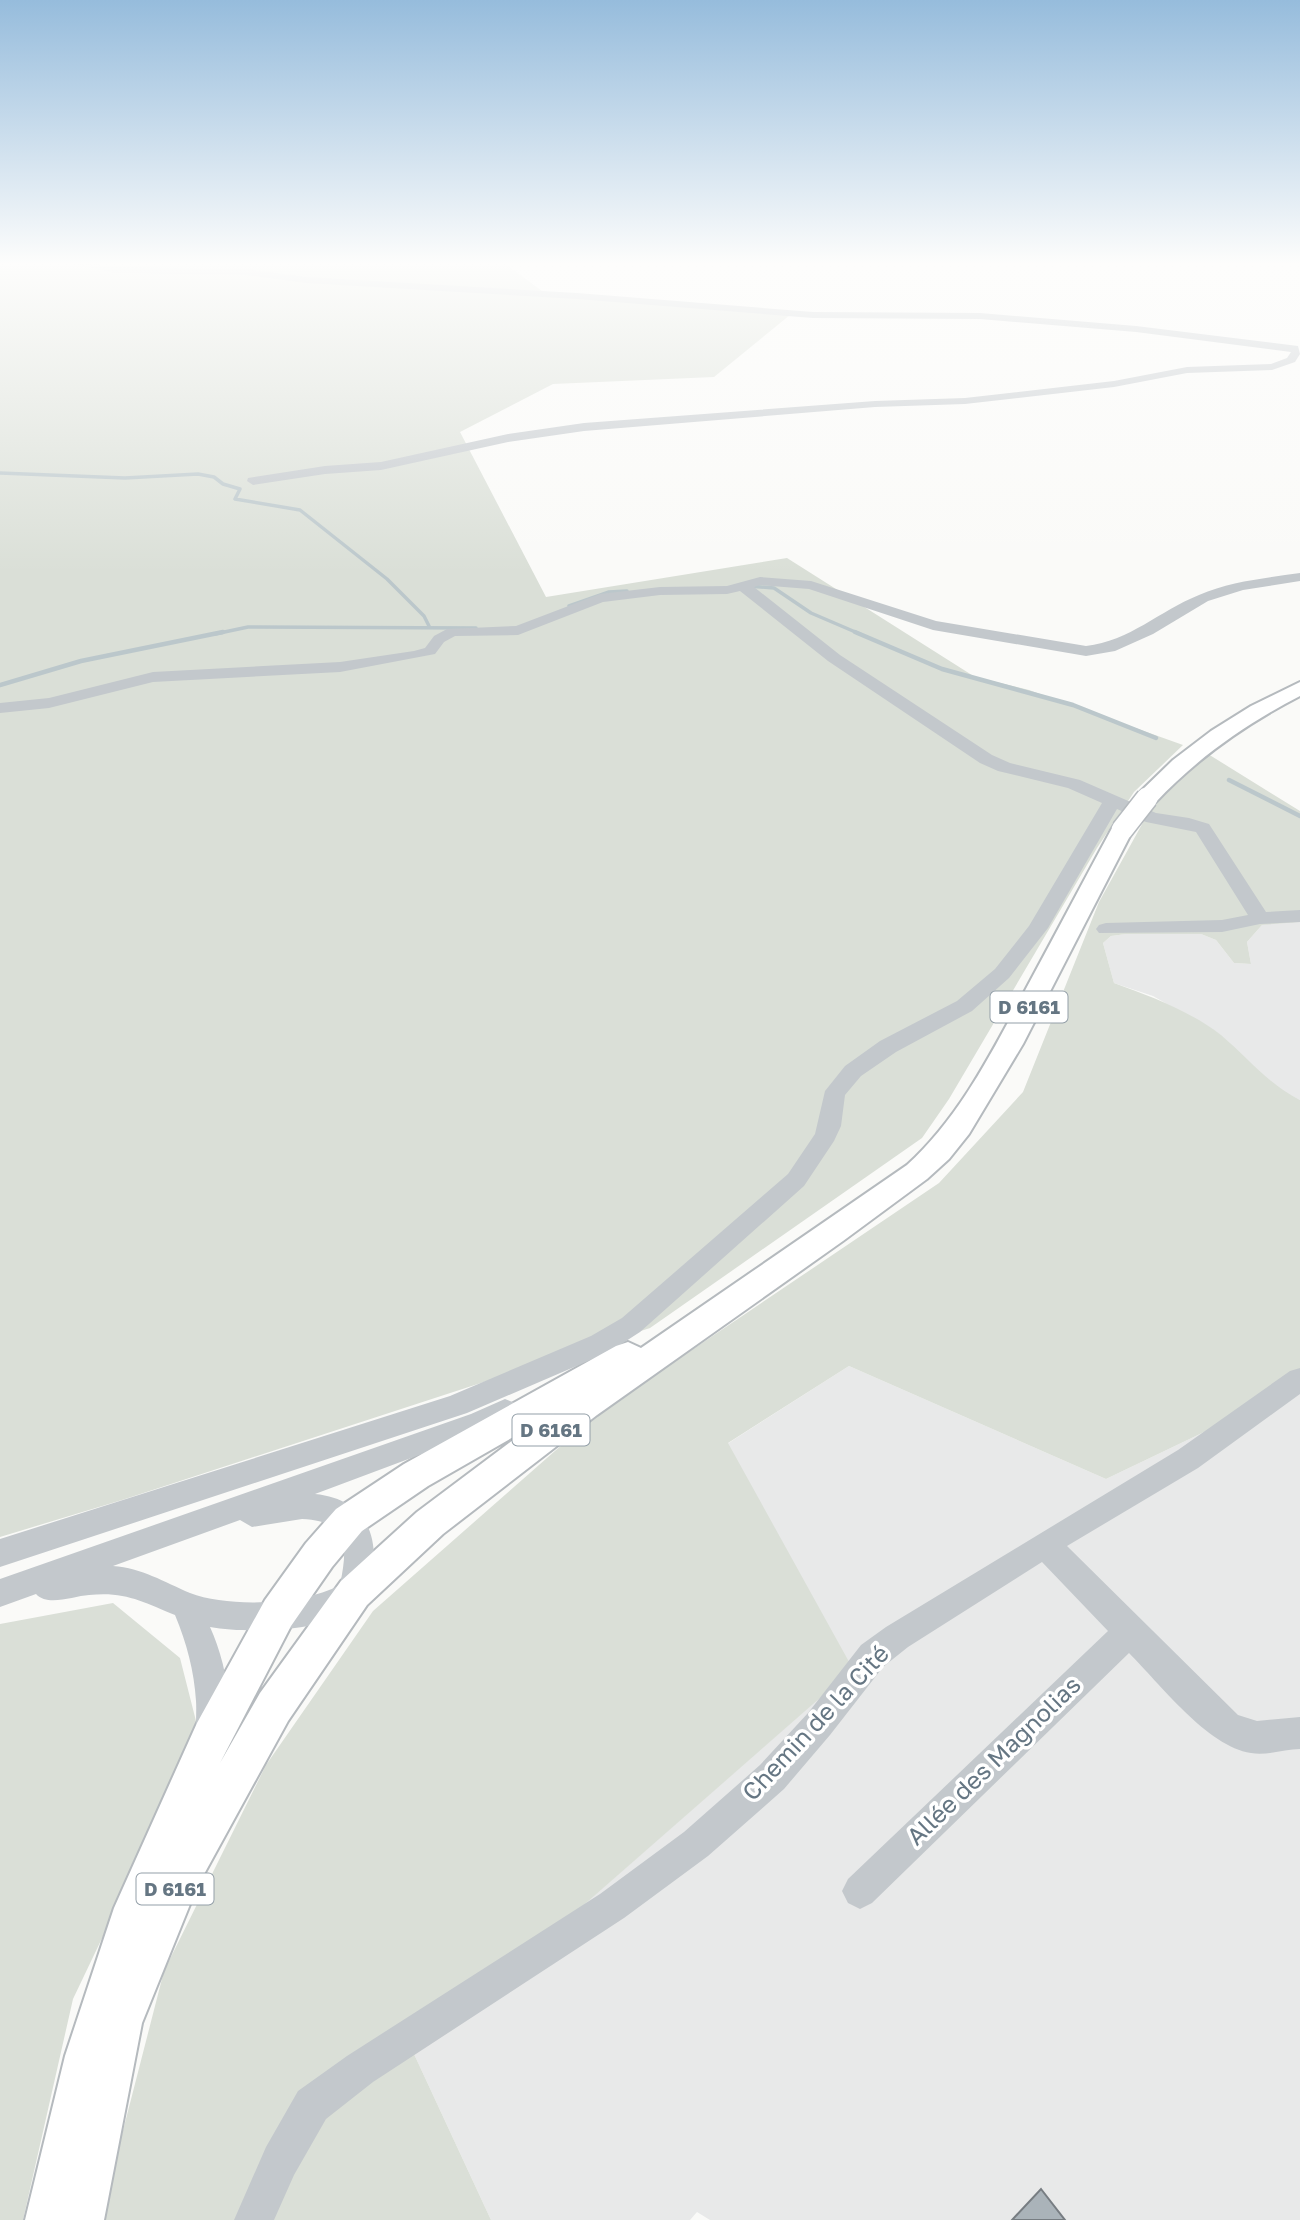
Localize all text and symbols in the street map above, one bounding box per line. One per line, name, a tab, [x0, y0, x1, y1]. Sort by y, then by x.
road number: D 6161	[990, 992, 1068, 1023]
road number: D 6161	[512, 1414, 590, 1446]
street label: Chemin de la Cité	[736, 1638, 894, 1806]
street label: Allée des Magnolias	[900, 1669, 1086, 1850]
road number: D 6161	[136, 1873, 214, 1904]

